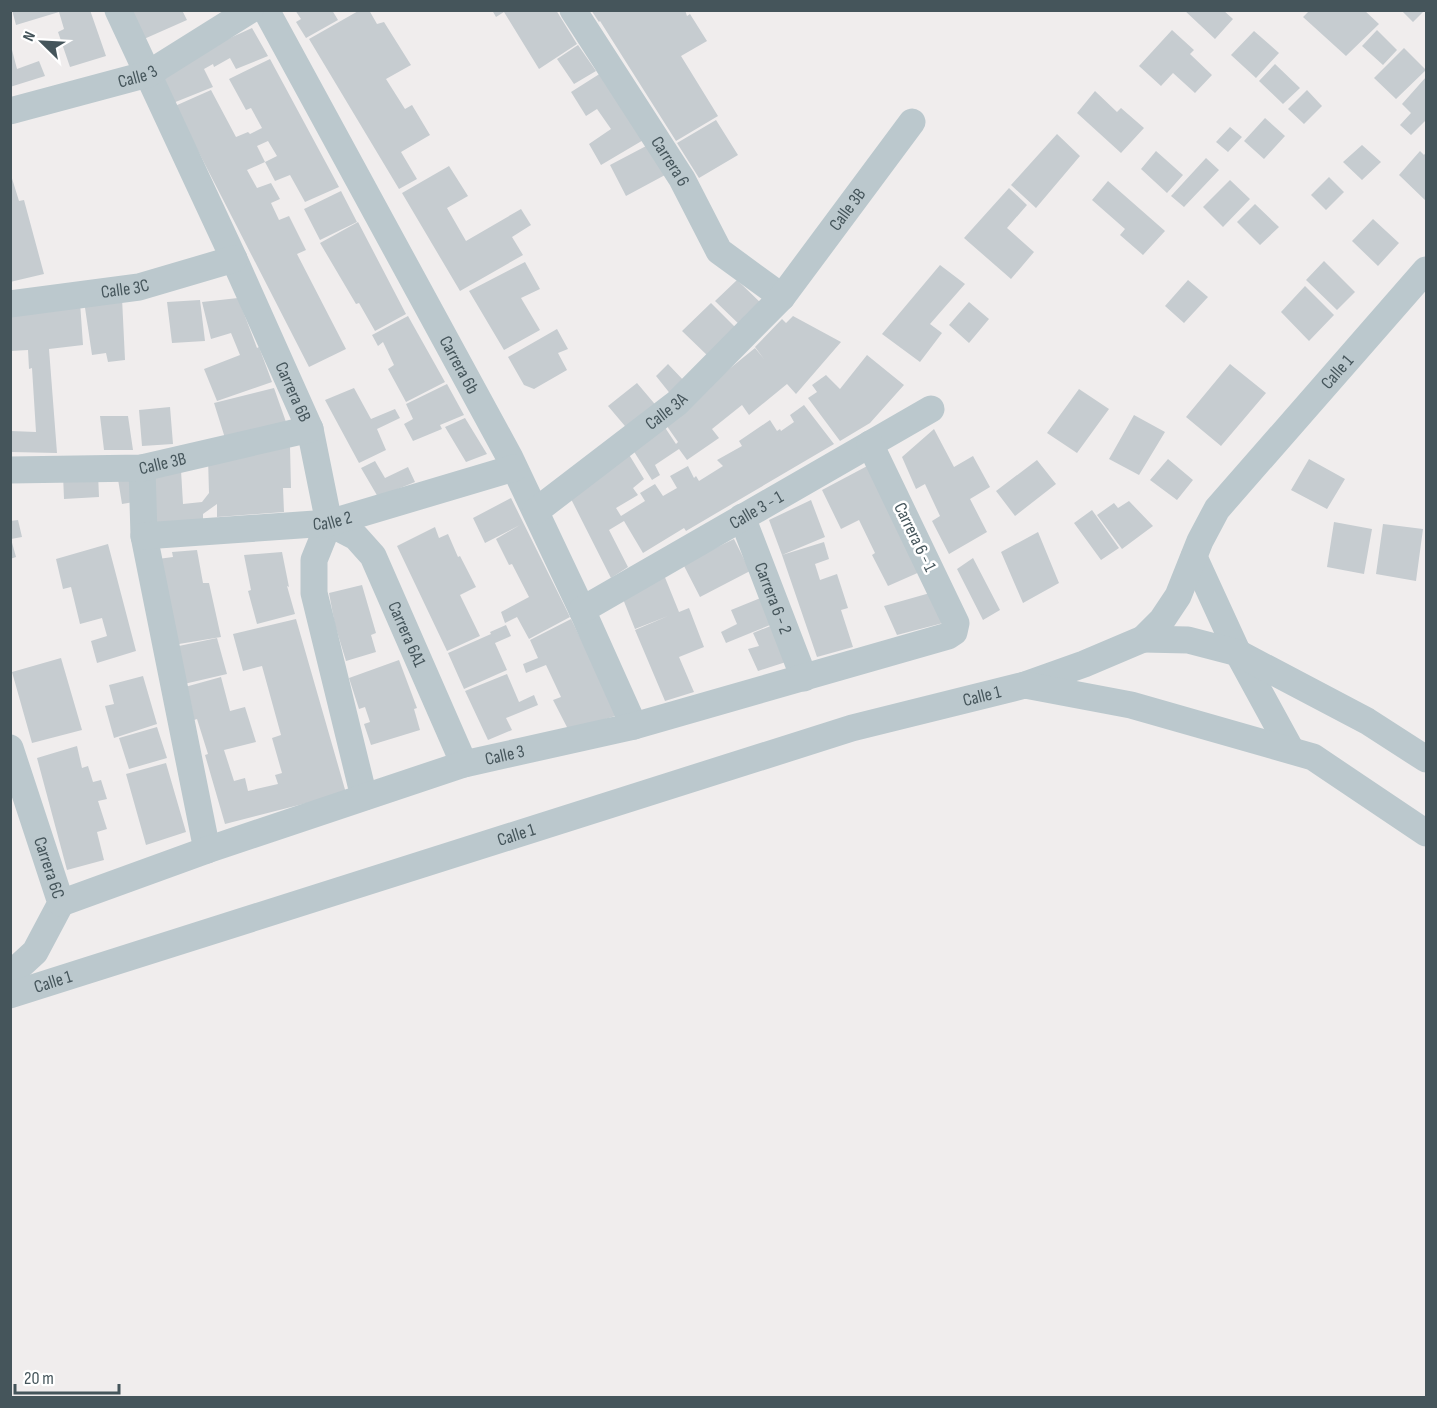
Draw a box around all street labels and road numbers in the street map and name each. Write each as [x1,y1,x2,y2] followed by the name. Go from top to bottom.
[116,60,161,92] street label: Calle 3
[647,132,694,190] street label: Carrera 6
[824,184,870,235] street label: Calle 3B
[100,274,152,302] street label: Calle 3C
[435,332,483,397] street label: Carrera 6b
[1316,350,1358,393] street label: Calle 1
[271,358,316,425] street label: Carrera 6B
[641,388,692,434] street label: Calle 3A
[137,448,188,479] street label: Calle 3B
[726,486,787,533] street label: Calle 3 - 1
[889,499,941,575] street label: Carrera 6 - 1
[312,506,354,535] street label: Calle 2
[750,559,797,637] street label: Carrera 6 - 2
[384,598,431,671] street label: Carrera 6A1
[961,681,1004,711] street label: Calle 1
[483,740,526,769] street label: Calle 3
[495,818,538,850] street label: Calle 1
[29,834,69,901] street label: Carrera 6C
[31,965,75,997] street label: Calle 1

